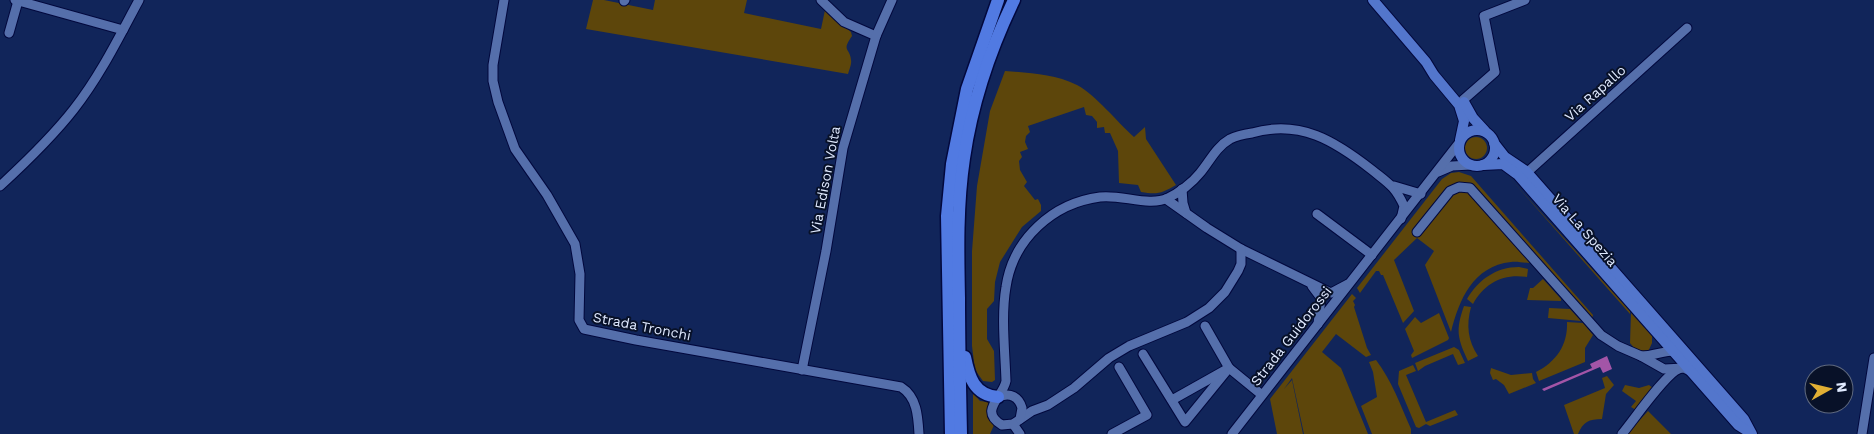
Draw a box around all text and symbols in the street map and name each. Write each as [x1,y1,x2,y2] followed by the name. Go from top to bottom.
[1561,62,1629,124] street label: Via Rapallo
[807,125,843,235] street label: Via Edison Volta
[1549,190,1621,270] street label: Via La Spezia
[1247,283,1335,389] street label: Strada Guidorossi
[592,309,692,343] street label: Strada Tronchi
[1804,364,1854,414] north arrow
[1833,381,1851,393] text: N

